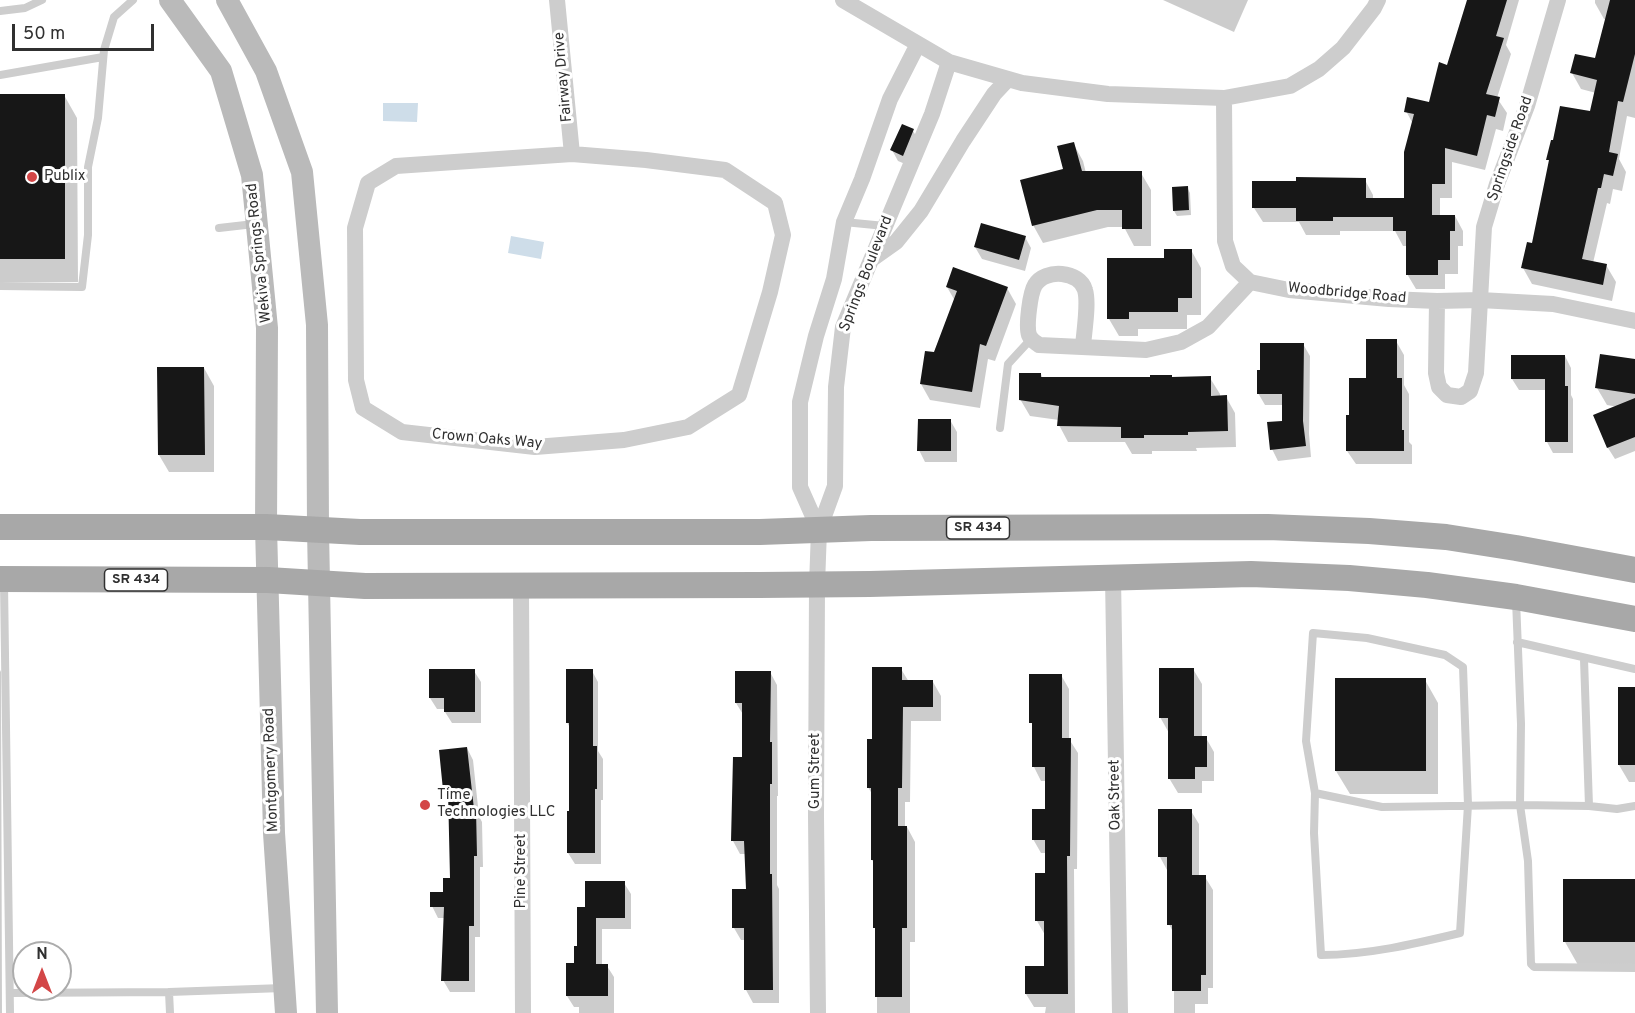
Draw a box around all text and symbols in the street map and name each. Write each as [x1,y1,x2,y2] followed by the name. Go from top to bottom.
[15,12,158,50] scale bar
[23,23,65,46] text: 50 m
[551,31,577,123] street label: Fairway Drive
[1485,94,1537,204] street label: Springside Road
[44,168,86,186] place label: Publix
[25,170,39,184] marker: Publix
[244,182,276,324] street label: Wekiva Springs Road
[837,214,897,334] street label: Springs Boulevard
[1287,280,1407,308] street label: Woodbridge Road
[431,426,543,454] street label: Crown Oaks Way
[946,517,1010,539] road number: SR 434
[104,569,168,591] road number: SR 434
[261,708,283,832] street label: Montgomery Road
[807,733,825,809] street label: Gum Street
[1106,759,1126,831] street label: Oak Street
[437,787,555,822] place label: Time Technologies LLC
[418,798,432,812] marker: Time Technologies LLC
[513,834,531,908] street label: Pine Street
[12,941,72,1001] north arrow
[36,945,48,965] text: N

